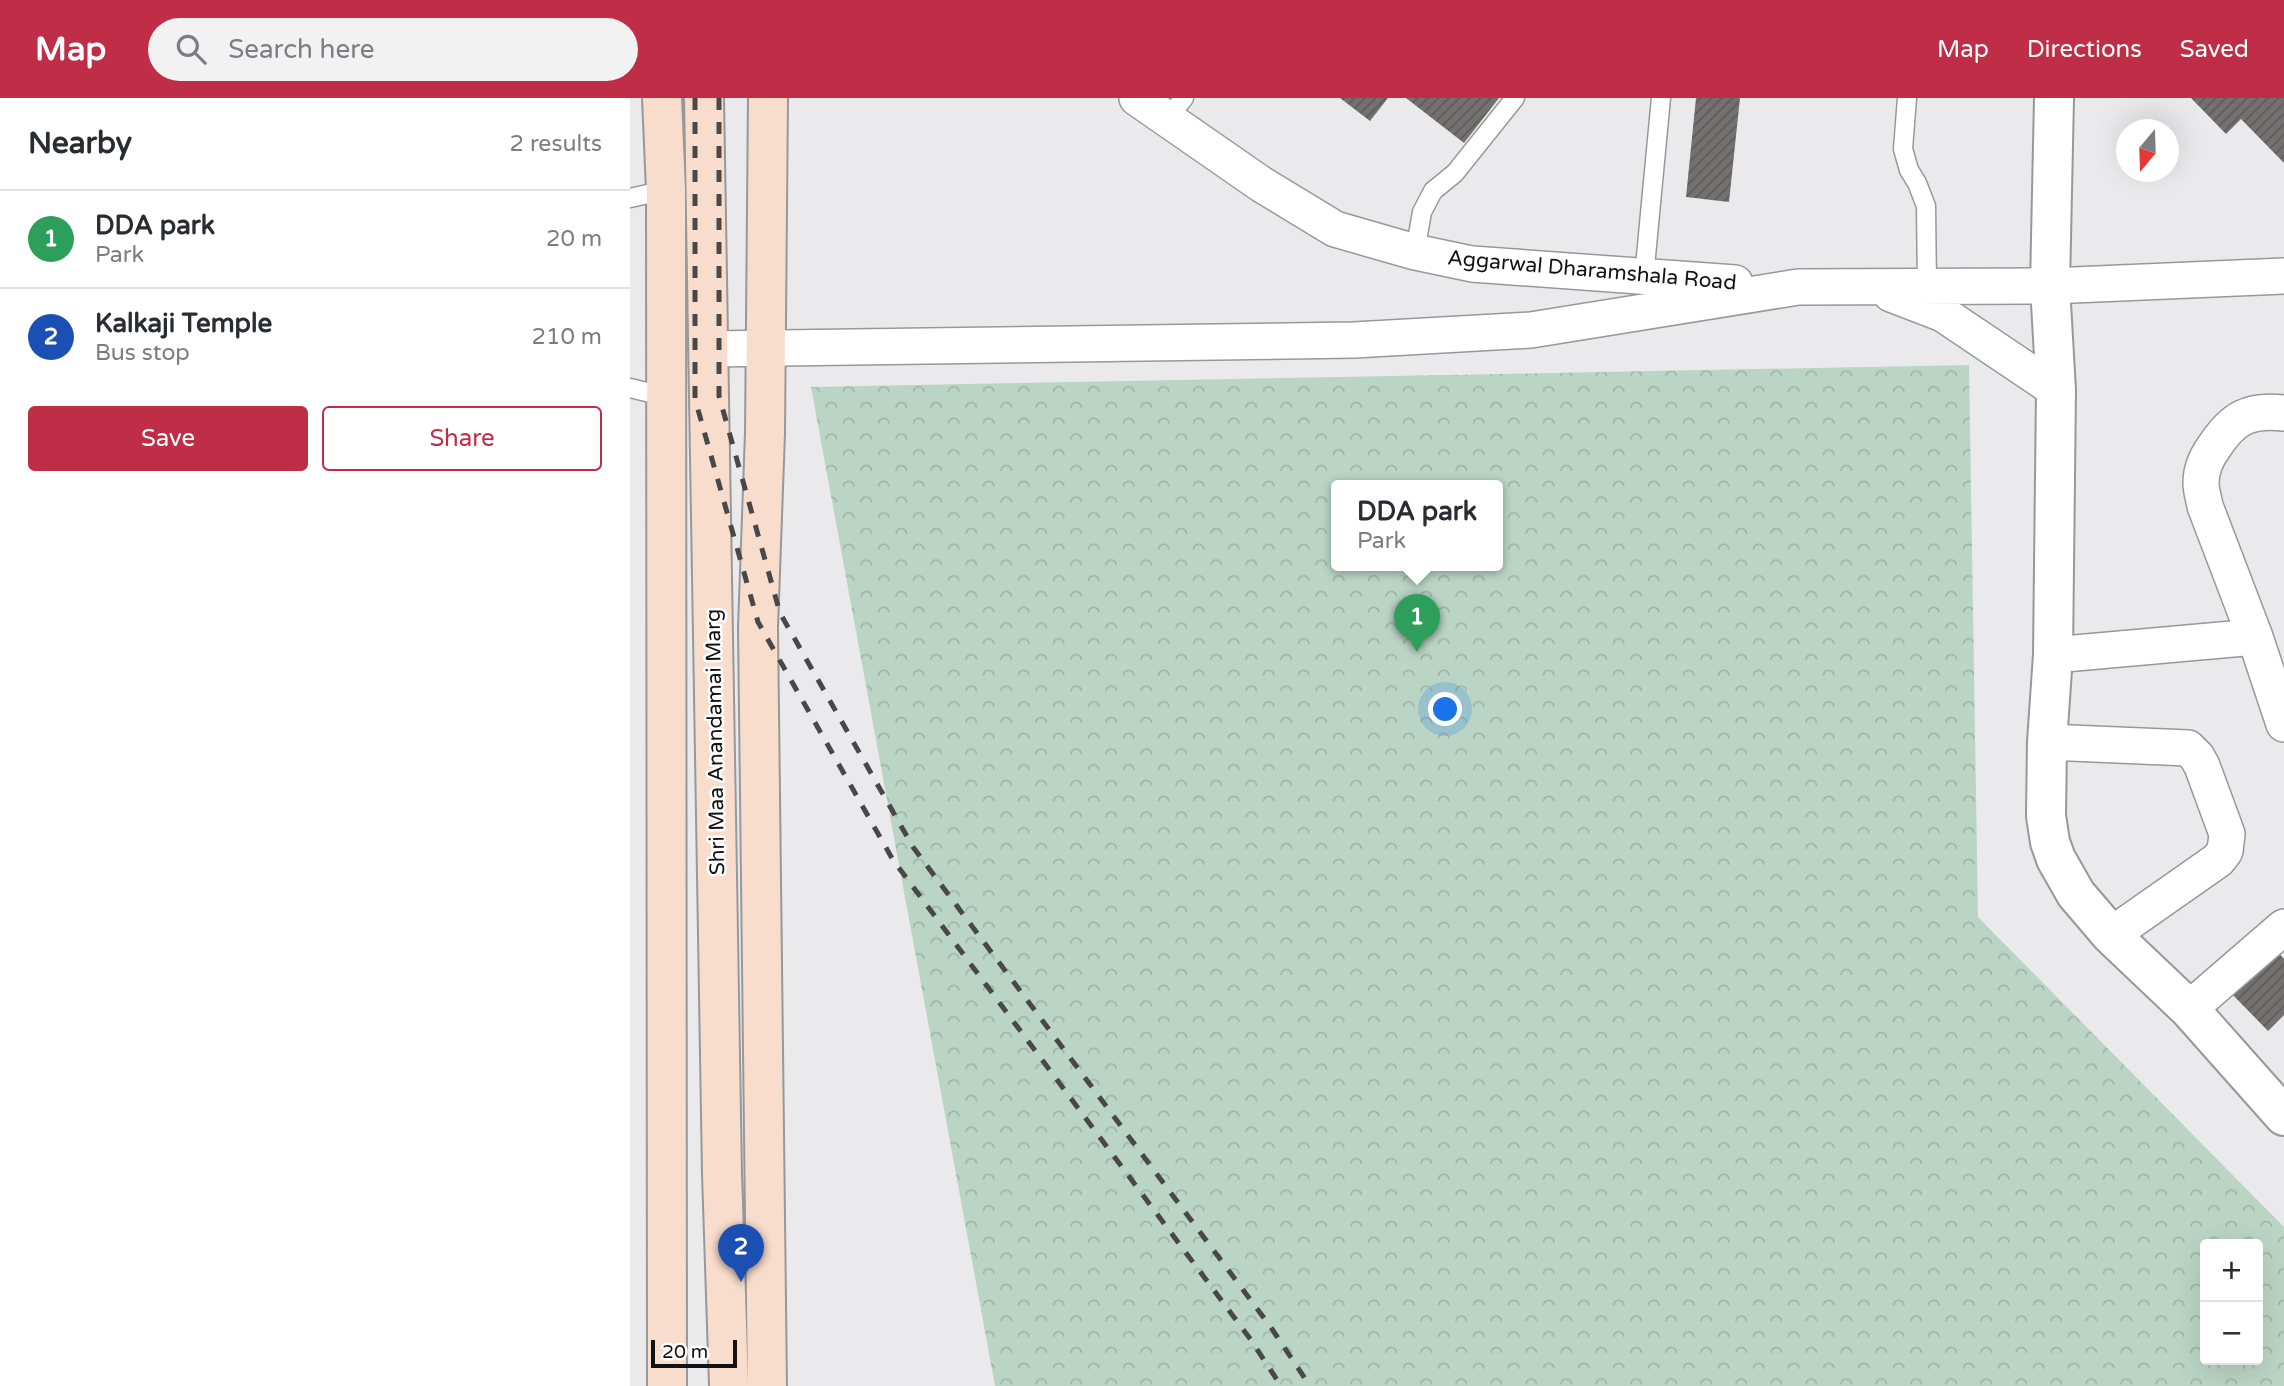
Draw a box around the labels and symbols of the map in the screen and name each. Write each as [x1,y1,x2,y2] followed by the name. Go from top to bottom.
[2116,119,2179,182] north arrow
[1446,245,1737,296] street label: Aggarwal Dharamshala Road
[1394,594,1440,652] pin: 1
[701,609,730,875] street label: Shri Maa Anandamai Marg
[1428,692,1462,726] your location
[718,1224,764,1282] pin: 2
[651,1337,737,1369] scale bar

